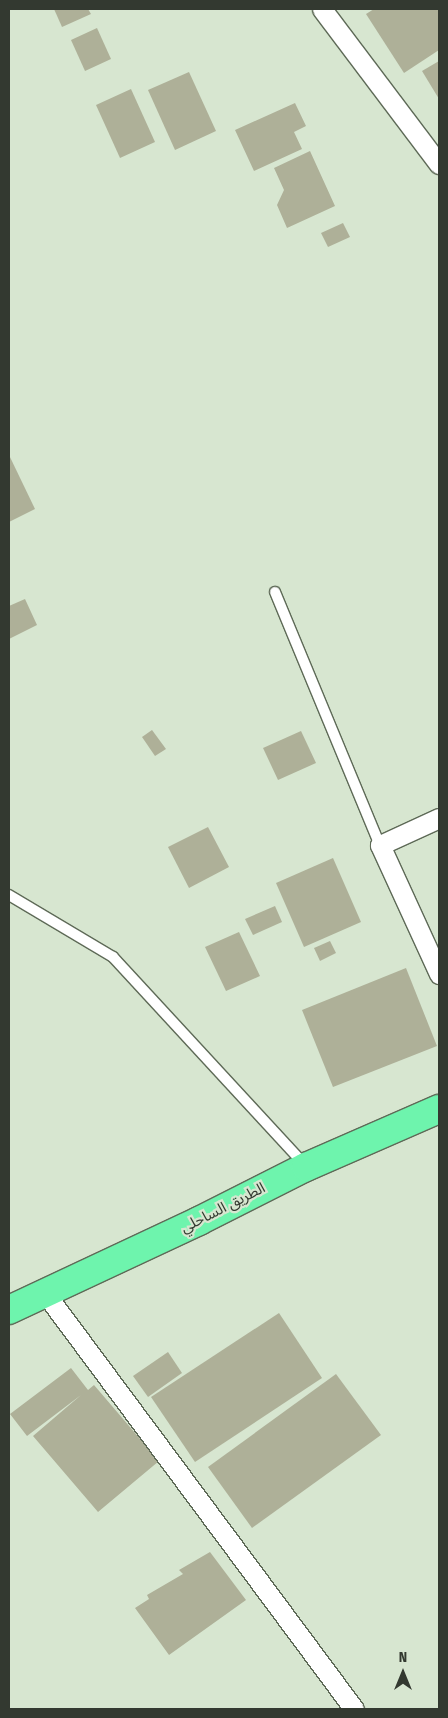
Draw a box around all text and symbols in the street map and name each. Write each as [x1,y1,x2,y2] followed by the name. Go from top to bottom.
[178,1179,268,1237] street label: الطريق الساحلي
[378,1648,428,1698] north arrow
[399,1649,407,1666] text: N

